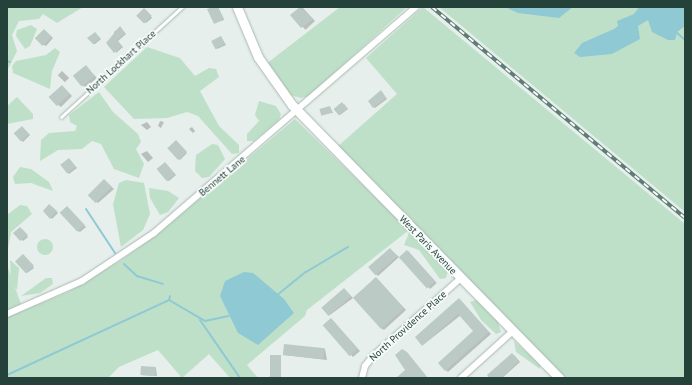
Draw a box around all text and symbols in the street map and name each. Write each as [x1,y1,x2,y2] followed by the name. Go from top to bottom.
[84,28,158,96] street label: North Lockhart Place
[196,153,248,199] street label: Bennett Lane
[397,213,459,277] street label: West Paris Avenue
[367,288,449,364] street label: North Providence Place

